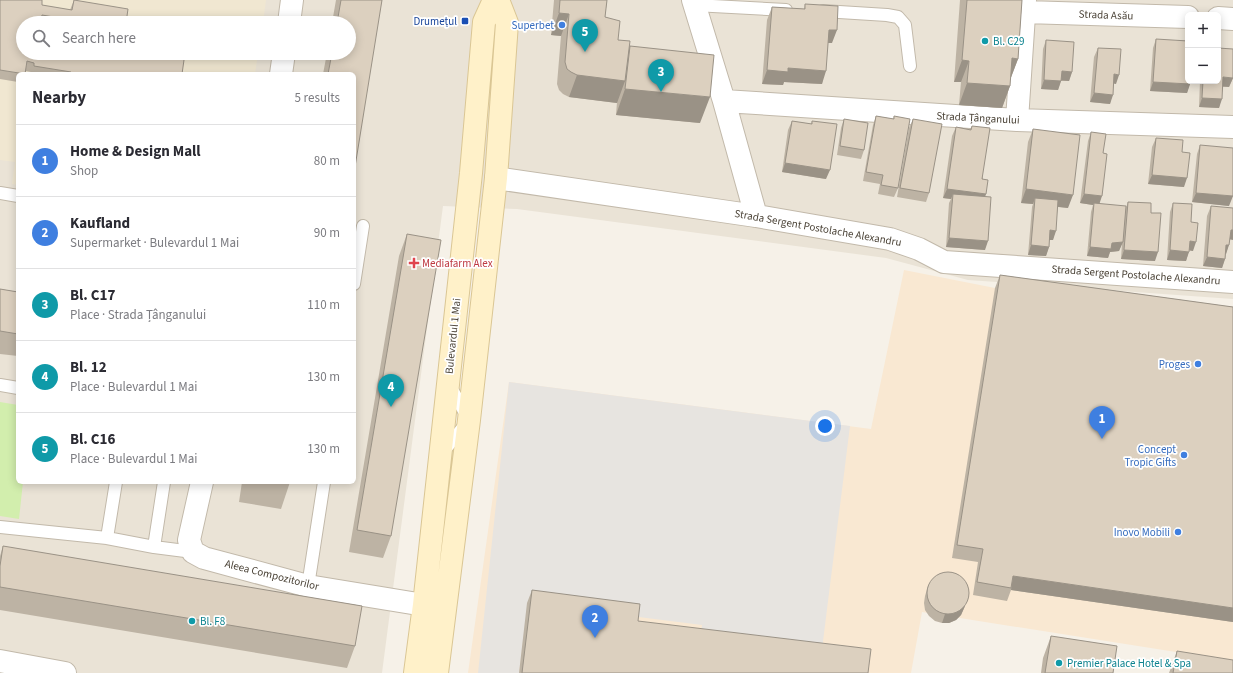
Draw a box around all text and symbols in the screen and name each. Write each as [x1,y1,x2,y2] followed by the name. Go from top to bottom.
[1078,7,1134,23] street label: Strada Asău
[1185,12,1221,84] map controls
[1185,12,1221,48] button: +
[413,14,457,29] place label: Drumețul
[16,16,356,60] search box
[460,16,470,26] marker: Drumețul
[512,18,554,33] place label: Superbet
[572,19,598,52] pin: 5
[557,20,567,30] marker: Superbet
[30,27,52,49] icon: search
[62,28,136,49] text: Search here
[993,34,1024,49] place label: Bl. C29
[980,36,990,46] marker: Bl. C29
[1185,48,1221,84] button: −
[648,59,674,92] pin: 3
[32,86,86,110] text: Nearby
[295,89,340,107] text: 5 results
[936,108,1020,128] street label: Strada Țânganului
[70,141,201,162] text: Home & Design Mall
[42,152,48,170] text: 1
[314,152,340,170] text: 80 m
[70,162,98,180] text: Shop
[733,206,903,250] street label: Strada Sergent Postolache Alexandru
[70,213,130,234] text: Kaufland
[42,224,48,242] text: 2
[314,224,340,242] text: 90 m
[70,234,239,252] text: Supermarket · Bulevardul 1 Mai
[422,256,493,271] place label: Mediafarm Alex
[409,258,419,268] marker: Mediafarm Alex
[1051,262,1221,288] street label: Strada Sergent Postolache Alexandru
[70,285,115,306] text: Bl. C17
[42,296,48,314] text: 3
[307,296,340,314] text: 110 m
[442,297,464,375] street label: Bulevardul 1 Mai
[70,306,206,324] text: Place · Strada Țânganului
[70,357,107,378] text: Bl. 12
[1159,357,1190,372] place label: Proges
[1193,359,1203,369] marker: Proges
[42,368,48,386] text: 4
[307,368,340,386] text: 130 m
[378,374,404,407] pin: 4
[70,378,198,396] text: Place · Bulevardul 1 Mai
[1089,406,1115,439] pin: 1
[815,416,835,436] your location
[70,429,115,450] text: Bl. C16
[42,440,48,458] text: 5
[307,440,340,458] text: 130 m
[1124,442,1176,470] place label: Concept Tropic Gifts
[70,450,198,468] text: Place · Bulevardul 1 Mai
[1179,450,1189,460] marker: Concept Tropic Gifts
[1114,525,1170,540] place label: Inovo Mobili
[1173,527,1183,537] marker: Inovo Mobili
[223,556,321,594] street label: Aleea Compozitorilor
[582,605,608,638] pin: 2
[200,614,226,629] place label: Bl. F8
[187,616,197,626] marker: Bl. F8
[1067,656,1191,671] place label: Premier Palace Hotel & Spa
[1054,658,1064,668] marker: Premier Palace Hotel & Spa

